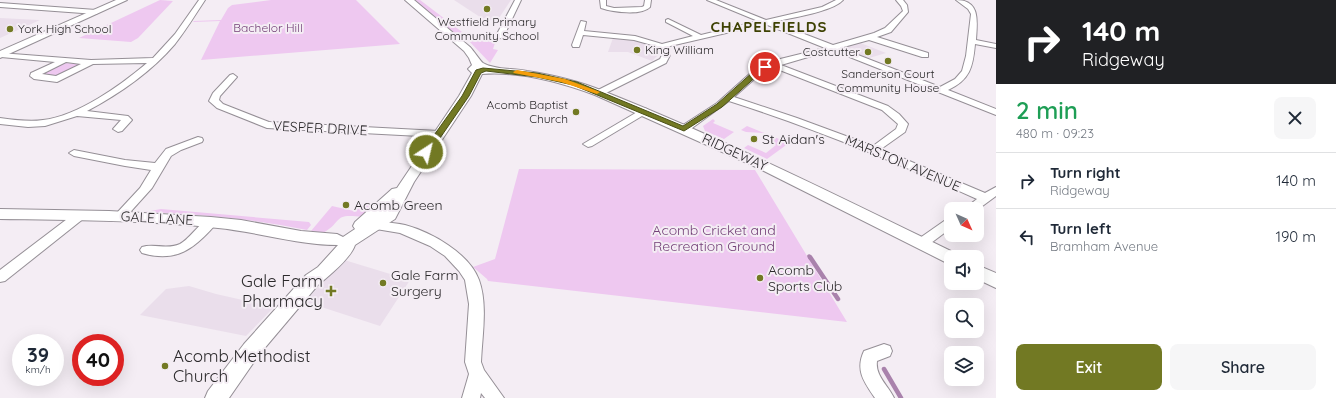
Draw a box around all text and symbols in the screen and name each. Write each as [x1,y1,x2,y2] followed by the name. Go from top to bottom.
[482,4,492,14] marker: Westfield Primary Community School
[1082,13,1160,48] text: 140 m
[435,14,539,43] place label: Westfield Primary Community School
[1016,16,1068,68] icon: right
[710,17,828,36] district label: CHAPELFIELDS
[233,20,303,35] park label: Bachelor Hill
[18,21,112,36] place label: York High School
[5,24,15,34] marker: York High School
[645,42,714,57] place label: King William
[803,44,860,59] place label: Costcutter
[632,45,642,55] marker: King William
[863,47,873,57] marker: Costcutter
[1082,48,1165,71] text: Ridgeway
[748,50,782,84] pin
[754,56,776,78] icon: arrive
[883,56,893,66] marker: Sanderson Court Community House
[837,66,940,95] place label: Sanderson Court Community House
[1016,95,1078,125] text: 2 min
[487,97,568,126] place label: Acomb Baptist Church
[1274,97,1316,139] button: close
[571,107,581,117] marker: Acomb Baptist Church
[272,117,368,139] street label: VESPER DRIVE
[1016,125,1094,141] text: 480 m · 09:23
[699,129,771,175] street label: RIDGEWAY
[762,130,825,148] place label: St Aidan's
[842,130,964,196] street label: MARSTON AVENUE
[405,131,447,173] position arrow
[749,134,759,144] marker: St Aidan's
[1050,163,1121,182] text: Turn right
[1016,170,1038,192] icon: right
[1276,171,1316,190] text: 140 m
[1050,182,1110,198] text: Ridgeway
[354,196,443,214] place label: Acomb Green
[341,200,351,210] marker: Acomb Green
[944,202,984,242] north arrow
[944,202,984,386] map controls
[120,207,194,229] street label: GALE LANE
[1050,219,1112,238] text: Turn left
[652,221,776,255] park label: Acomb Cricket and Recreation Ground
[1016,226,1038,248] icon: left
[1275,227,1316,246] text: 190 m
[1050,238,1158,254] text: Bramham Avenue
[944,250,984,290] button: sound
[768,261,842,295] place label: Acomb Sports Club
[391,266,459,300] place label: Gale Farm Surgery
[241,270,323,311] place label: Gale Farm Pharmacy
[755,273,765,283] marker: Acomb Sports Club
[378,278,388,288] marker: Gale Farm Surgery
[326,286,336,296] marker: Gale Farm Pharmacy
[944,298,984,338] button: search
[72,334,124,386] speed limit sign: 40
[27,342,49,367] text: 39
[1016,344,1162,390] button: Exit
[1170,344,1316,390] button: Share
[173,345,311,386] place label: Acomb Methodist Church
[944,346,984,386] button: layers
[160,361,170,371] marker: Acomb Methodist Church
[25,363,51,376] text: km/h

